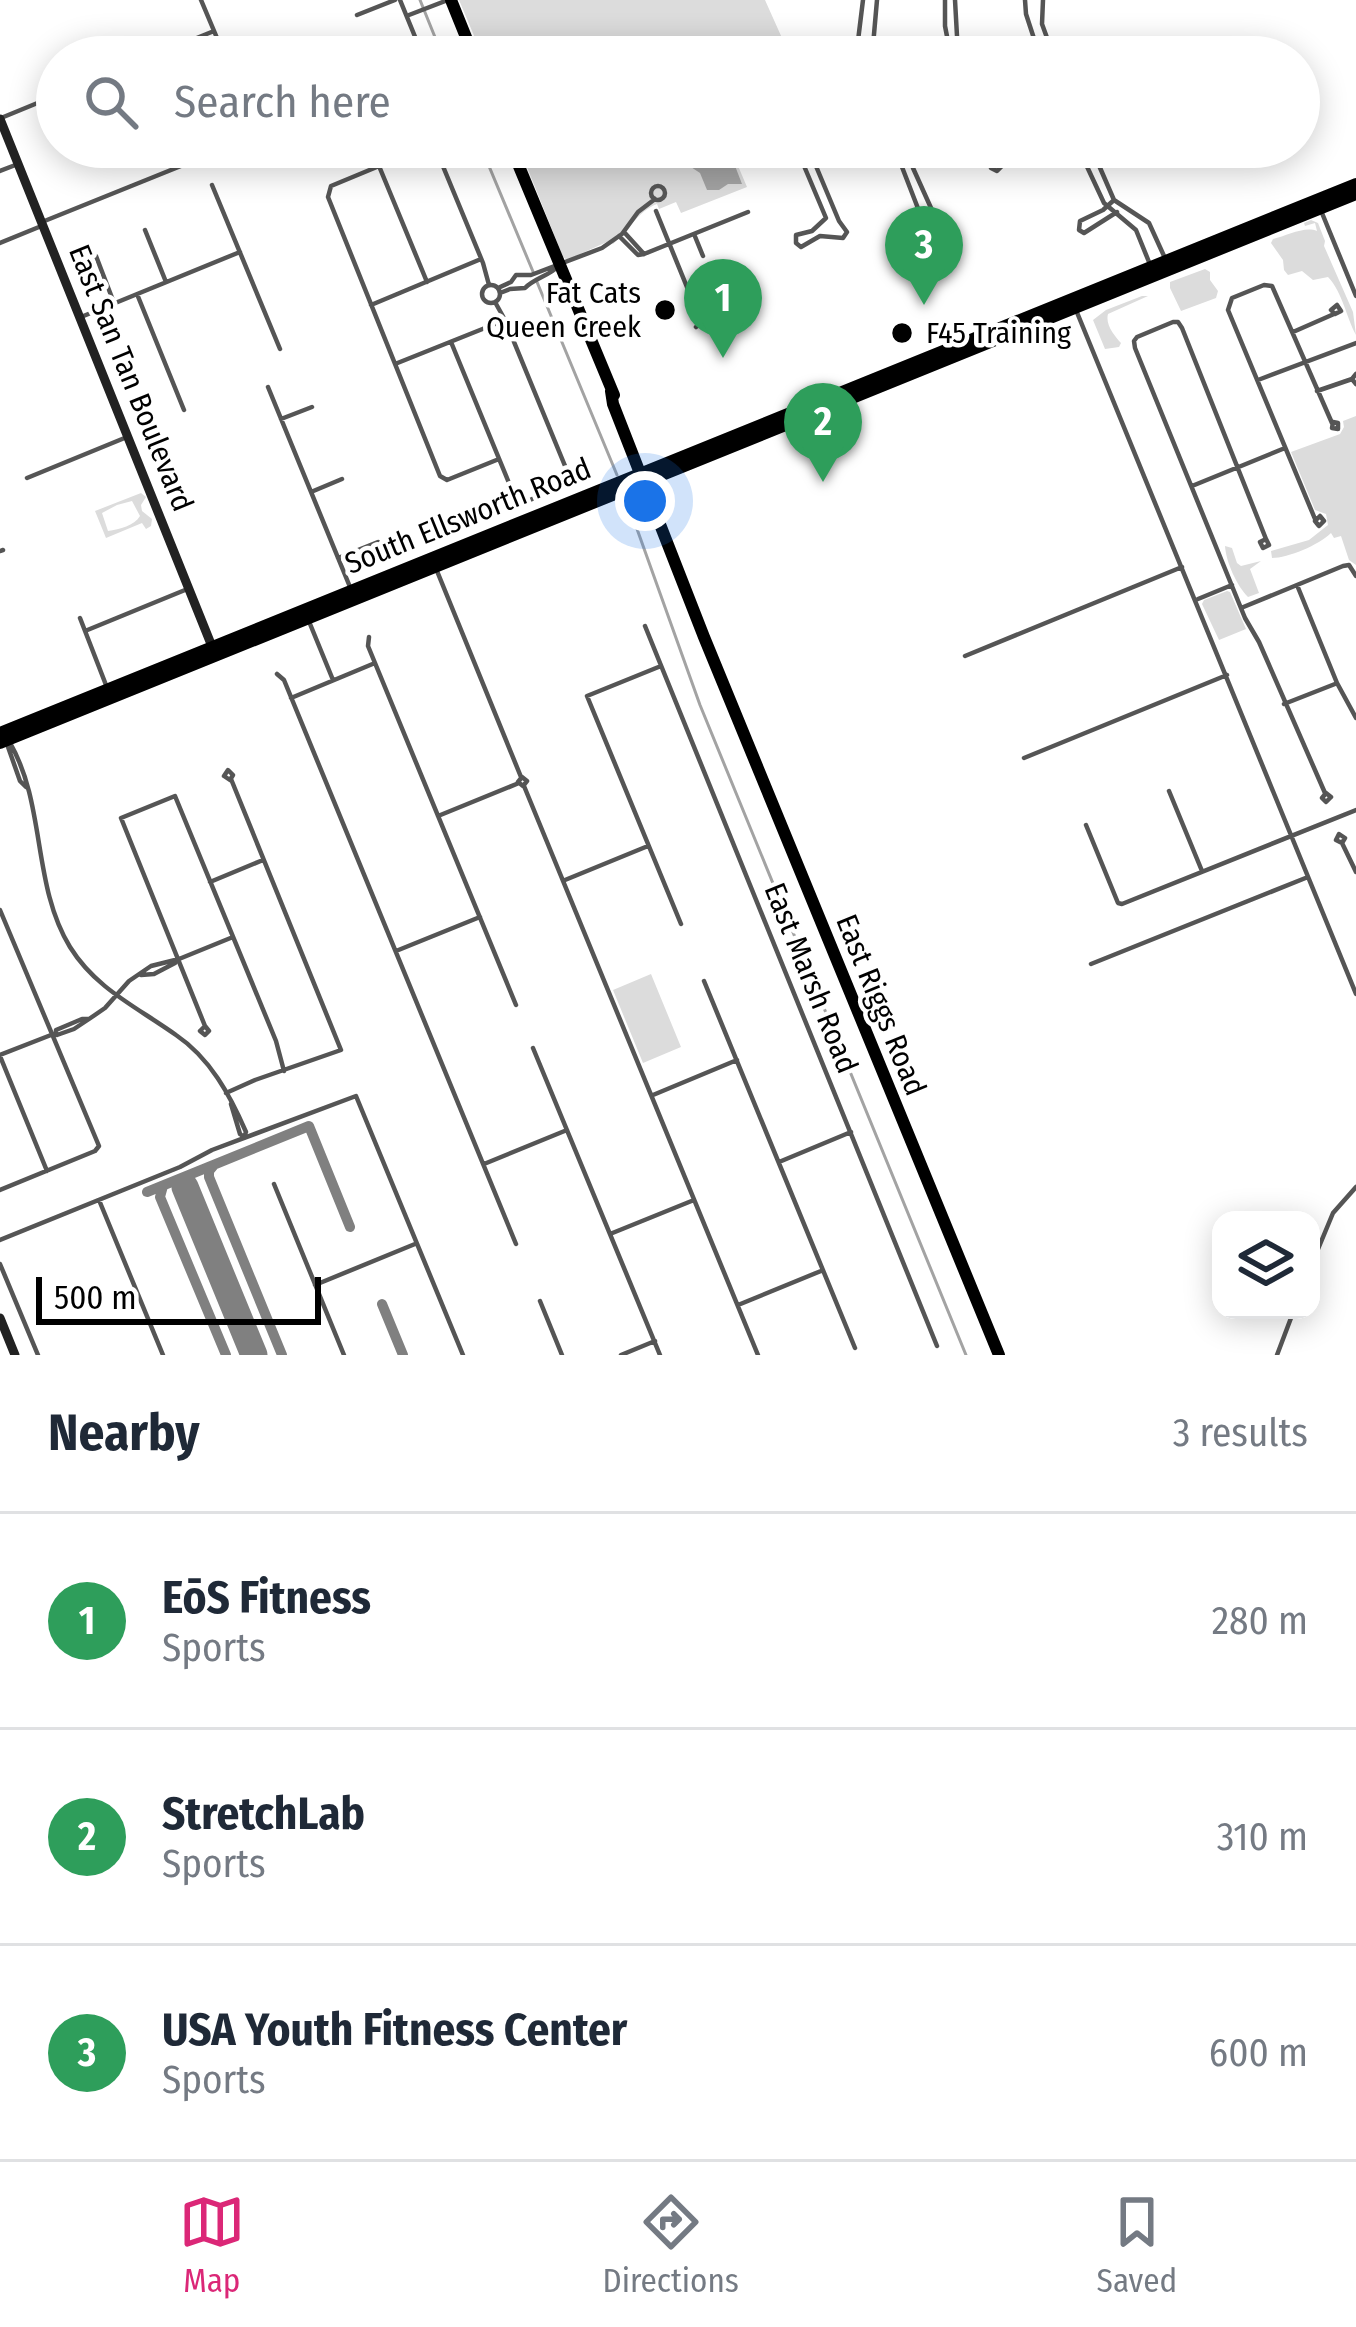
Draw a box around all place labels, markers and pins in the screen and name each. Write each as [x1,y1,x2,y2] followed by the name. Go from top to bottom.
[885,206,963,305] pin: 3
[684,259,762,358] pin: 1
[486,275,641,345] place label: Fat Cats Queen Creek
[652,297,678,323] marker: Fat Cats Queen Creek
[926,315,1072,351] place label: F45 Training
[889,320,915,346] marker: F45 Training
[784,383,862,482] pin: 2

